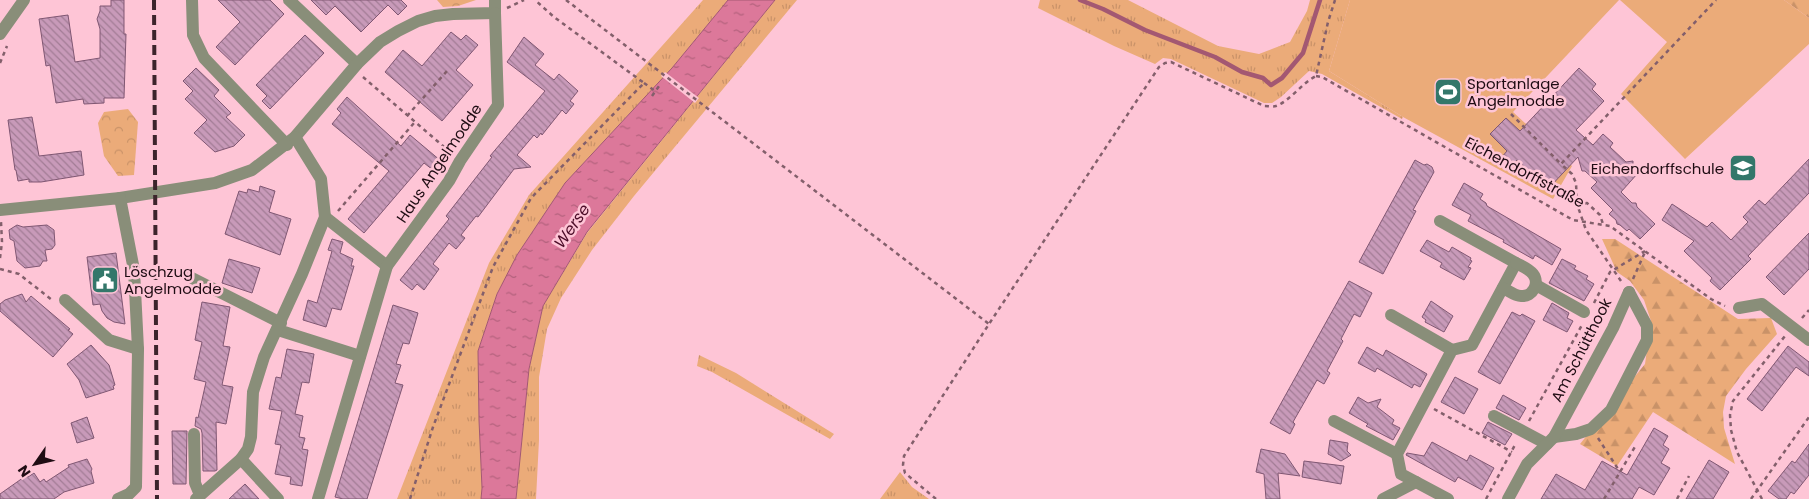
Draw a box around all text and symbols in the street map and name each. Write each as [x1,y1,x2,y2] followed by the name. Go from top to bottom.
[1467,73,1564,111] place label: Sportanlage Angelmodde
[1433,77,1463,107] sports icon: Sportanlage Angelmodde
[391,99,487,227] street label: Haus Angelmodde
[1461,132,1589,212] street label: Eichendorffstraße
[1728,153,1758,183] school or university icon: Eichendorffschule
[1591,158,1724,179] place label: Eichendorffschule
[548,199,596,253] water label: Werse
[124,261,221,299] place label: Löschzug Angelmodde
[90,265,120,295] public building icon: Löschzug Angelmodde
[1546,294,1616,406] street label: Am Schütthook
[10,439,60,489] north arrow
[13,461,35,481] text: N

